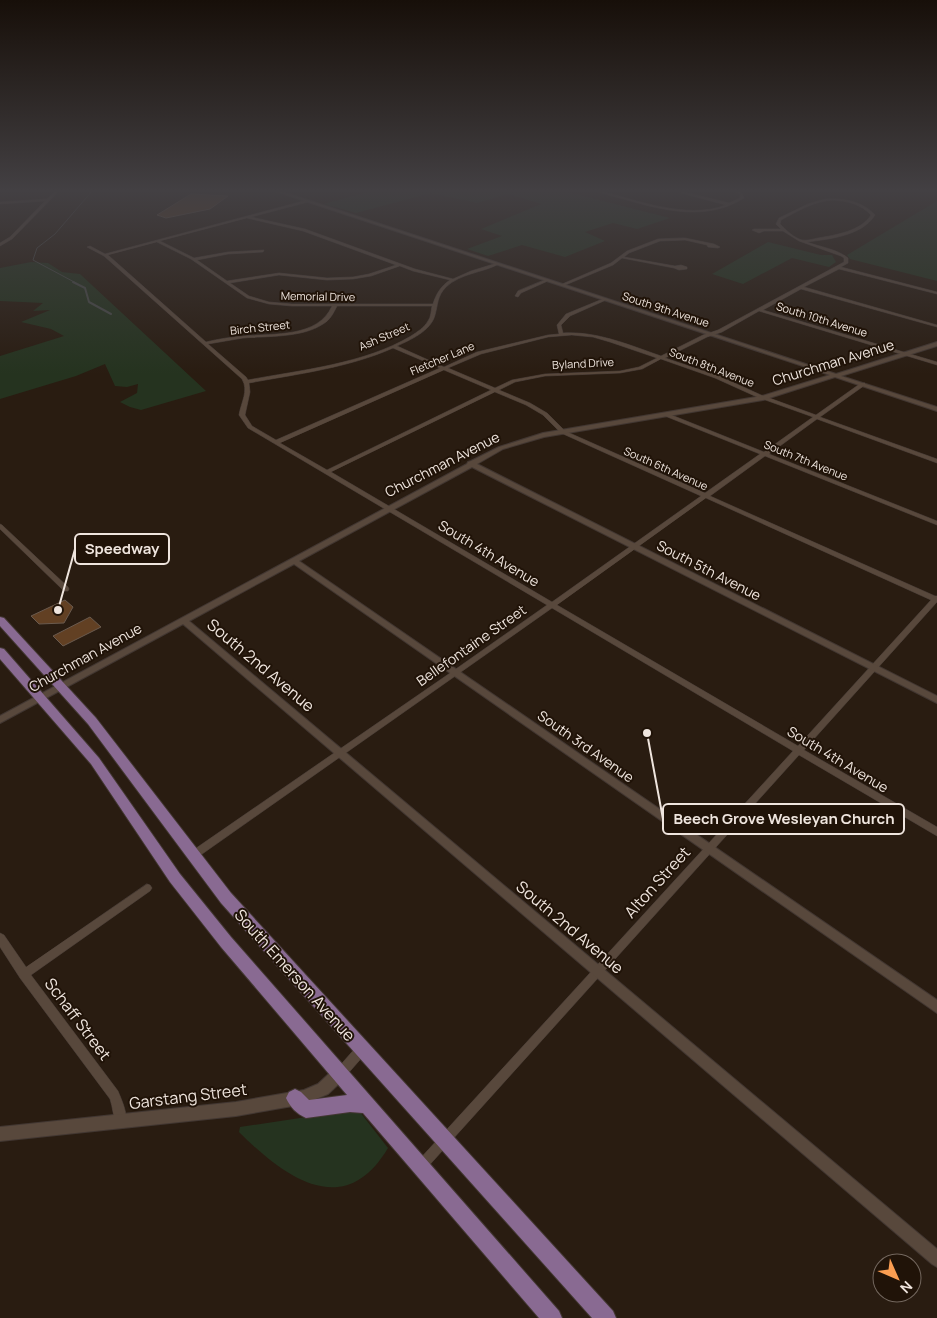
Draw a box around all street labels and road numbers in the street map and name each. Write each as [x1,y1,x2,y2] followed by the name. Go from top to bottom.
[281,288,356,304] street label: Memorial Drive
[621,288,712,330] street label: South 9th Avenue
[774,298,870,340] street label: South 10th Avenue
[229,316,291,338] street label: Birch Street
[356,319,412,353] street label: Ash Street
[770,334,896,390] street label: Churchman Avenue
[407,337,477,378] street label: Fletcher Lane
[667,344,757,390] street label: South 8th Avenue
[552,354,615,372] street label: Byland Drive
[381,427,503,501] street label: Churchman Avenue
[762,436,851,484] street label: South 7th Avenue
[622,443,711,494] street label: South 6th Avenue
[435,515,543,591] street label: South 4th Avenue
[654,536,764,604] street label: South 5th Avenue
[412,600,530,690] street label: Bellefontaine Street
[203,614,319,716] street label: South 2nd Avenue
[25,618,145,696] street label: Churchman Avenue
[534,706,638,786] street label: South 3rd Avenue
[784,721,892,797] street label: South 4th Avenue
[619,842,695,922] street label: Alton Street
[512,876,628,978] street label: South 2nd Avenue
[230,904,360,1046] street label: South Emerson Avenue
[40,973,116,1065] street label: Schaff Street
[128,1078,248,1114] street label: Garstang Street

